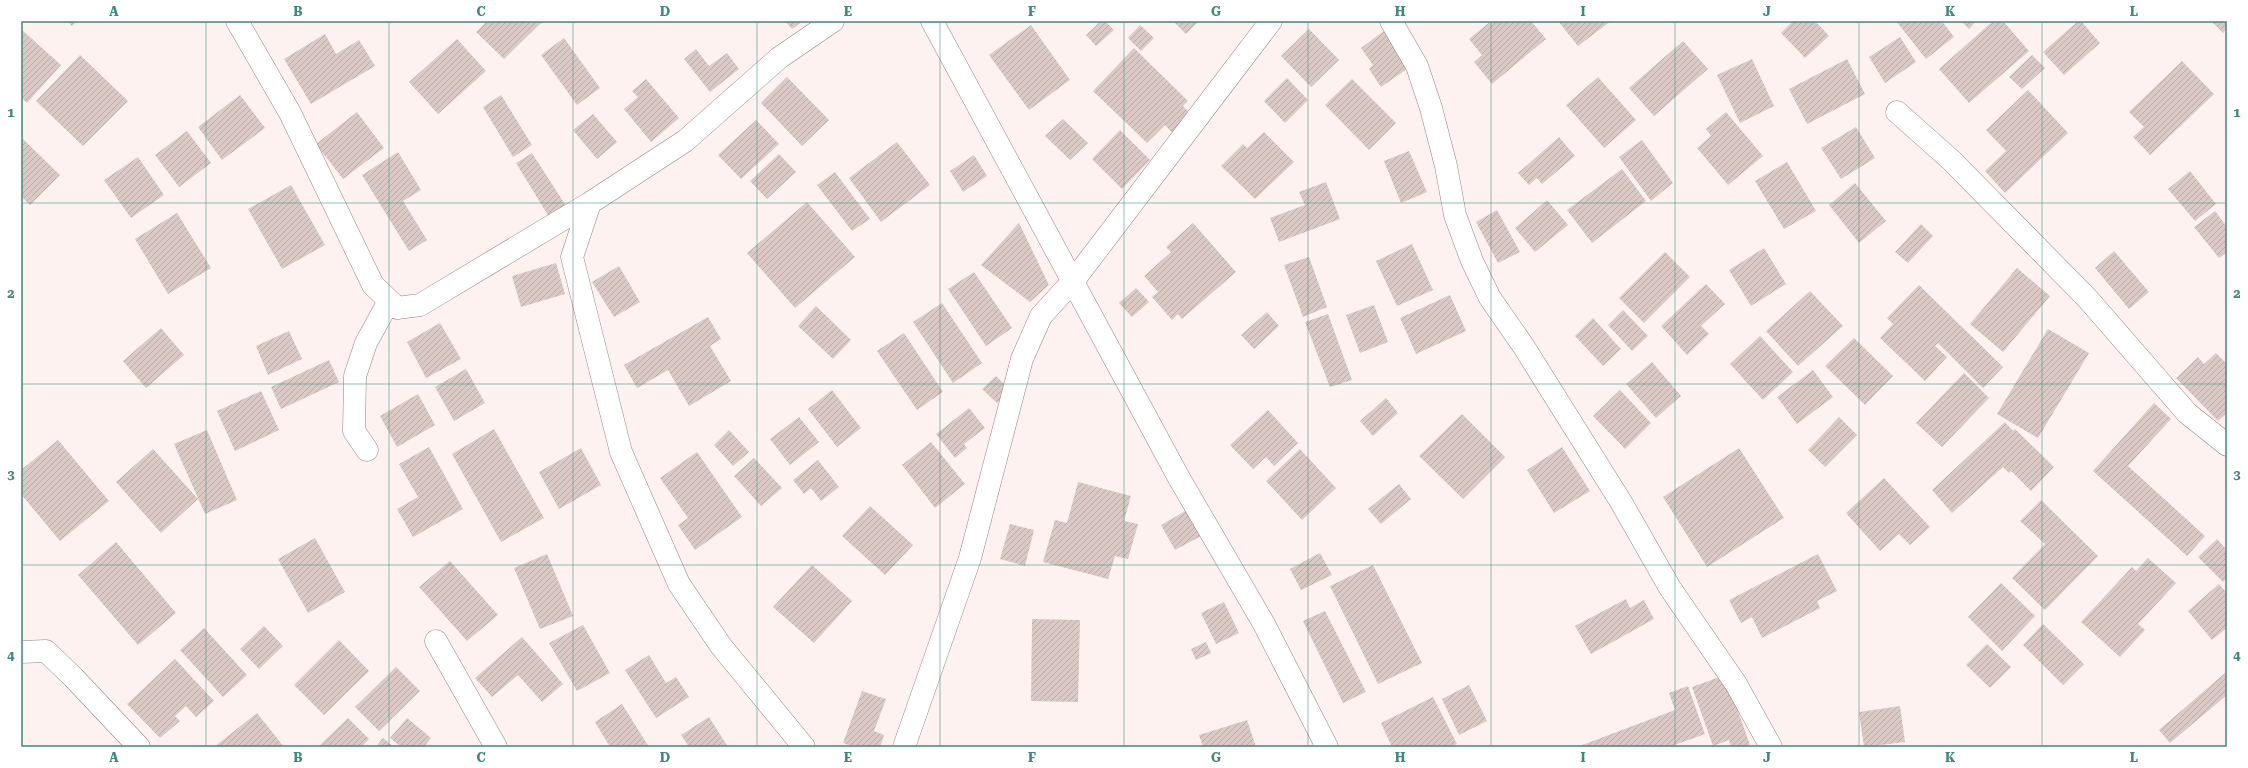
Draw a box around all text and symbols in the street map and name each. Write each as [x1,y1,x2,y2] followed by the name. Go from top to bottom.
[109,4,119,19] text: A
[293,4,303,19] text: B
[476,4,486,19] text: C
[660,4,670,19] text: D
[844,4,852,19] text: E
[1028,4,1036,19] text: F
[1211,4,1221,19] text: G
[1395,4,1406,19] text: H
[1580,4,1586,19] text: I
[1763,4,1771,19] text: J
[1945,4,1956,19] text: K
[2130,4,2138,19] text: L
[7,105,15,120] text: 1
[2233,105,2241,120] text: 1
[7,286,15,301] text: 2
[2233,286,2241,301] text: 2
[7,467,15,482] text: 3
[2233,467,2241,482] text: 3
[7,648,15,663] text: 4
[2233,648,2241,663] text: 4
[109,750,119,765] text: A
[293,750,303,765] text: B
[476,750,486,765] text: C
[660,750,670,765] text: D
[844,750,852,765] text: E
[1028,750,1036,765] text: F
[1211,750,1221,765] text: G
[1395,750,1406,765] text: H
[1580,750,1586,765] text: I
[1763,750,1771,765] text: J
[1945,750,1956,765] text: K
[2130,750,2138,765] text: L

